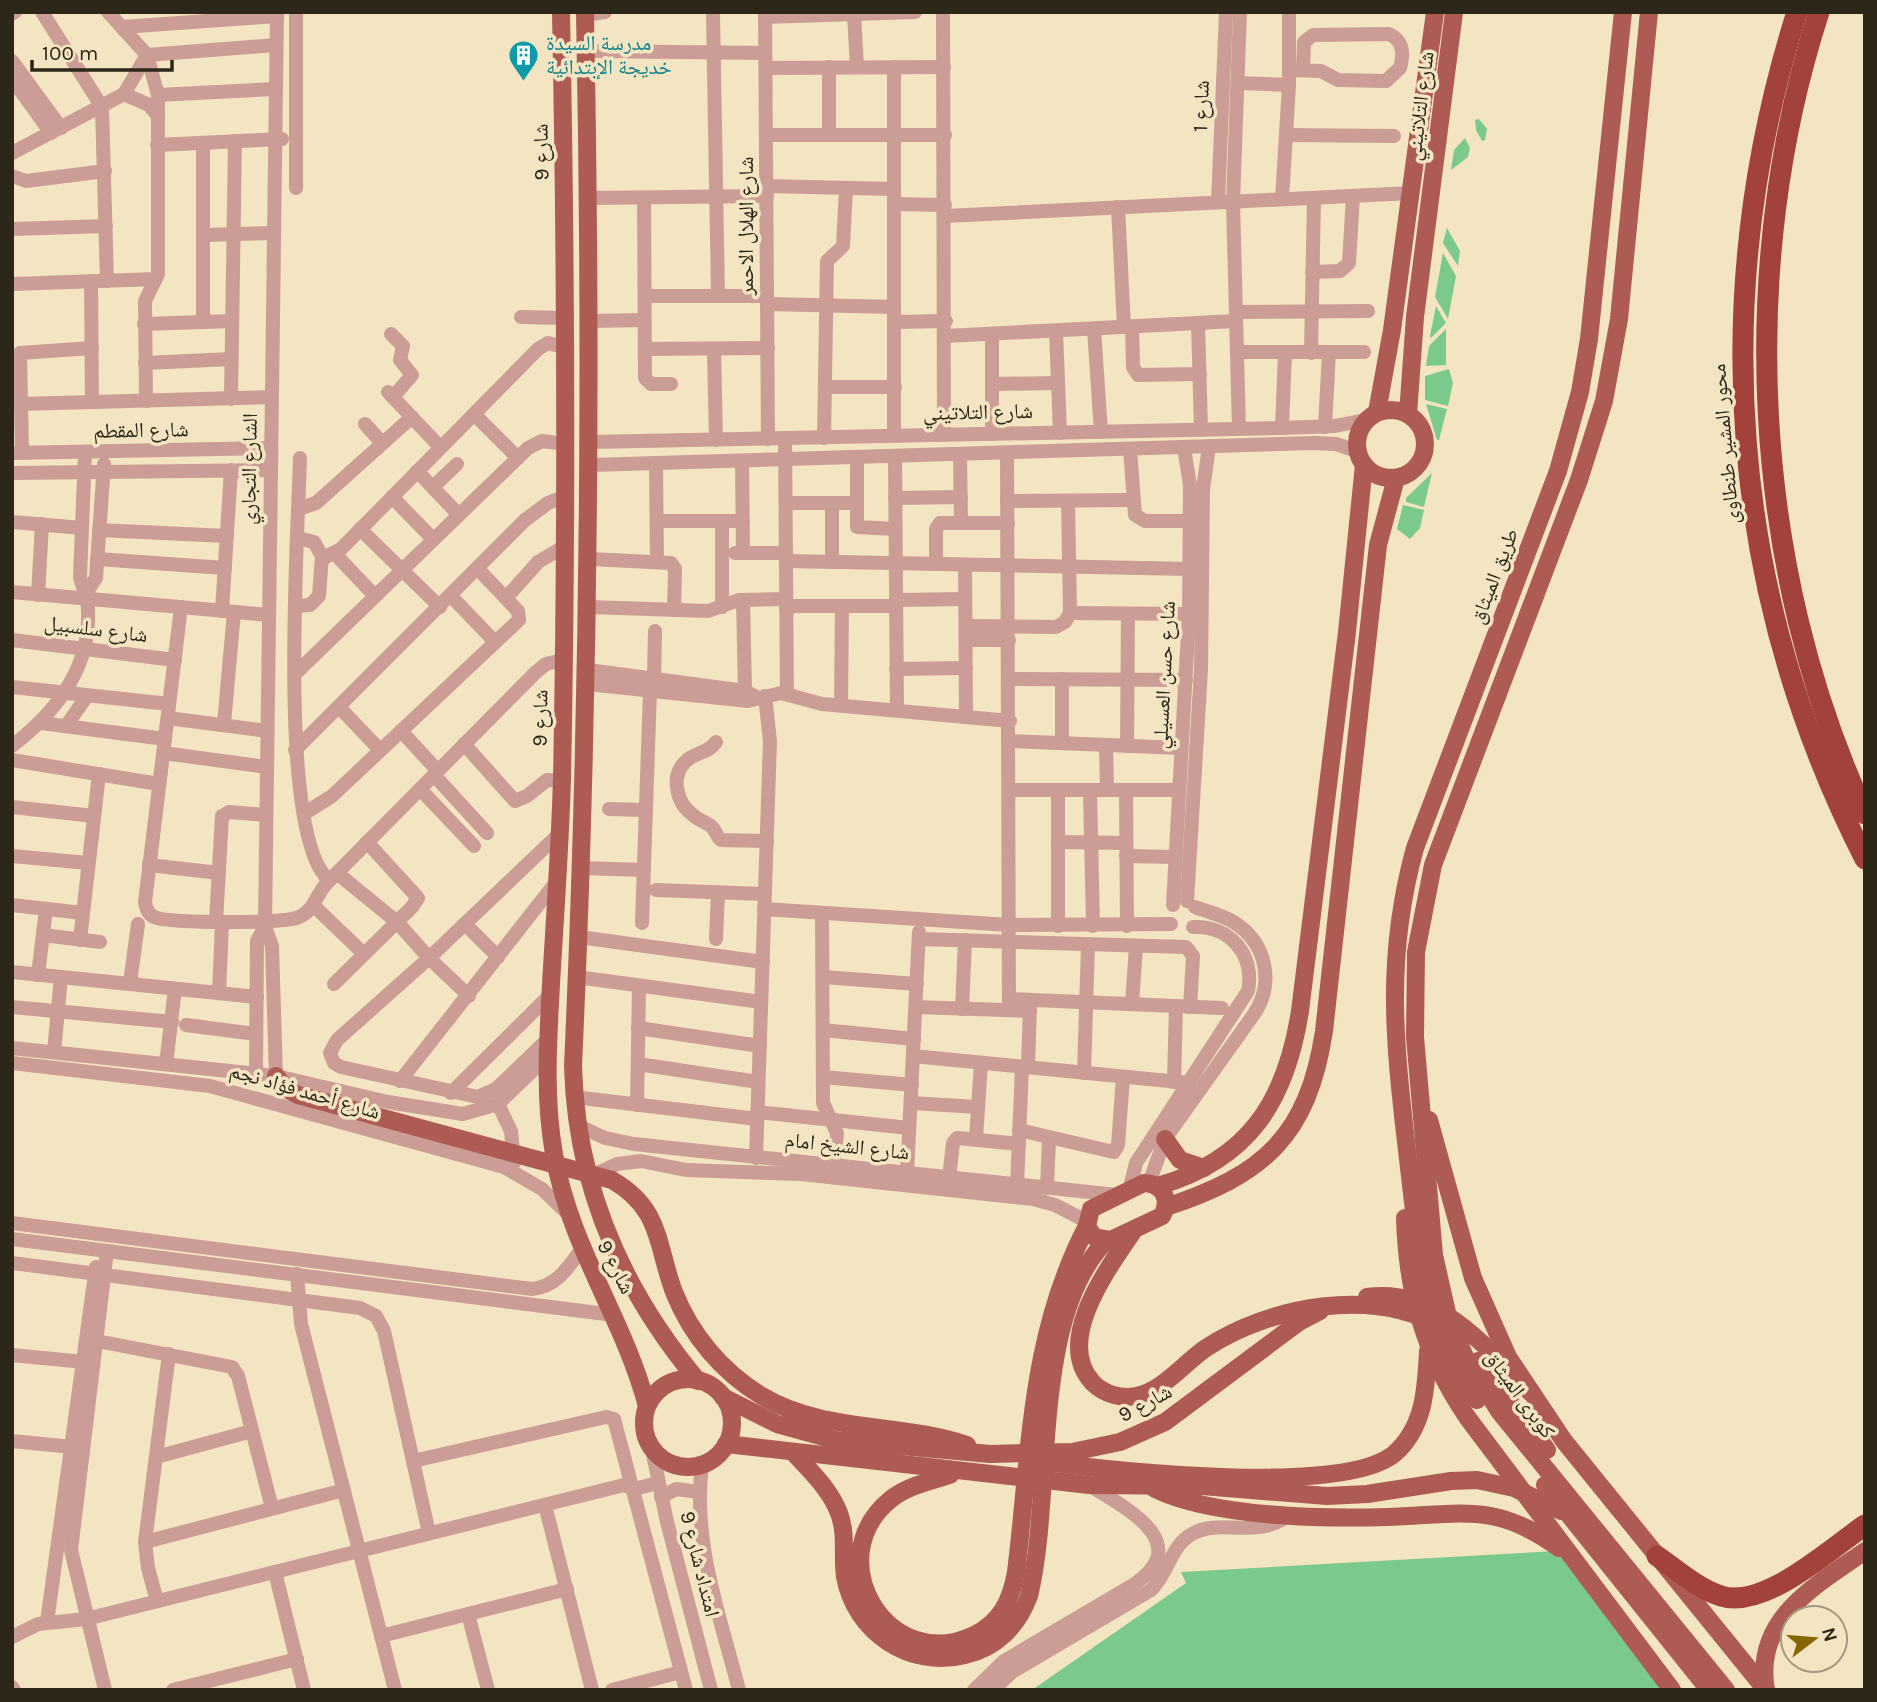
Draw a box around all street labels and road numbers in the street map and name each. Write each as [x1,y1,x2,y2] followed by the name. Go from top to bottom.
[1401,50,1443,163] street label: شارع التلاتيني
[1188,80,1215,132] street label: شارع 1
[529,123,554,181] street label: شارع 9
[734,156,759,297] street label: شارع الهلال الاحمر
[1706,363,1744,525] street label: محور المشير طنطاوى
[923,399,1033,429] street label: شارع التلاتيني
[236,413,266,525] street label: الشارع التجاري
[93,417,189,445] street label: شارع المقطم
[1465,525,1524,627] street label: طريق الميثاق
[1148,600,1184,750] street label: شارع حسن العسيلي
[43,611,149,648] street label: شارع سلسبيل
[528,689,553,747] street label: شارع 9
[227,1057,383,1126] street label: شارع أحمد فؤاد نجم
[783,1128,910,1166] street label: شارع الشيخ امام
[591,1236,640,1298] street label: شارع 9
[1479,1345,1560,1443] street label: كوبرى الميثاق
[1114,1379,1176,1428] street label: شارع 9
[674,1509,725,1619] street label: امتداد شارع 9

